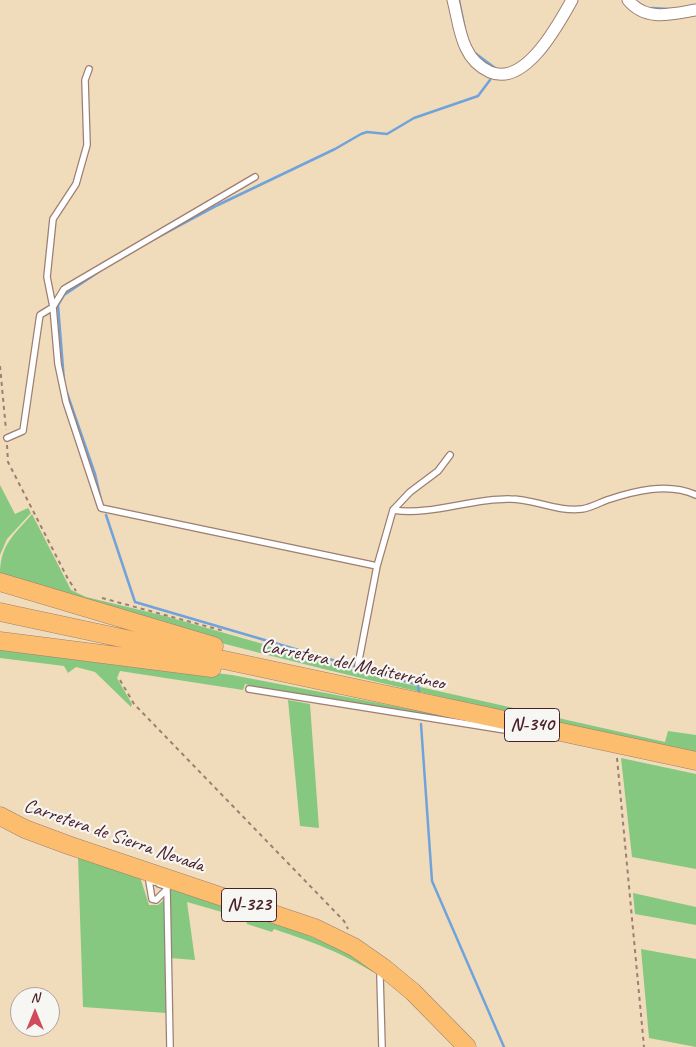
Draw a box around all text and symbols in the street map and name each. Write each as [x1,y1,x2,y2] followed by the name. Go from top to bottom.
[259,634,447,696] street label: Carretera del Mediterráneo
[504,708,560,742] road number: N-340
[21,794,207,878] street label: Carretera de Sierra Nevada
[222,888,276,922] road number: N-323
[10,987,60,1037] north arrow
[31,989,39,1006] text: N

